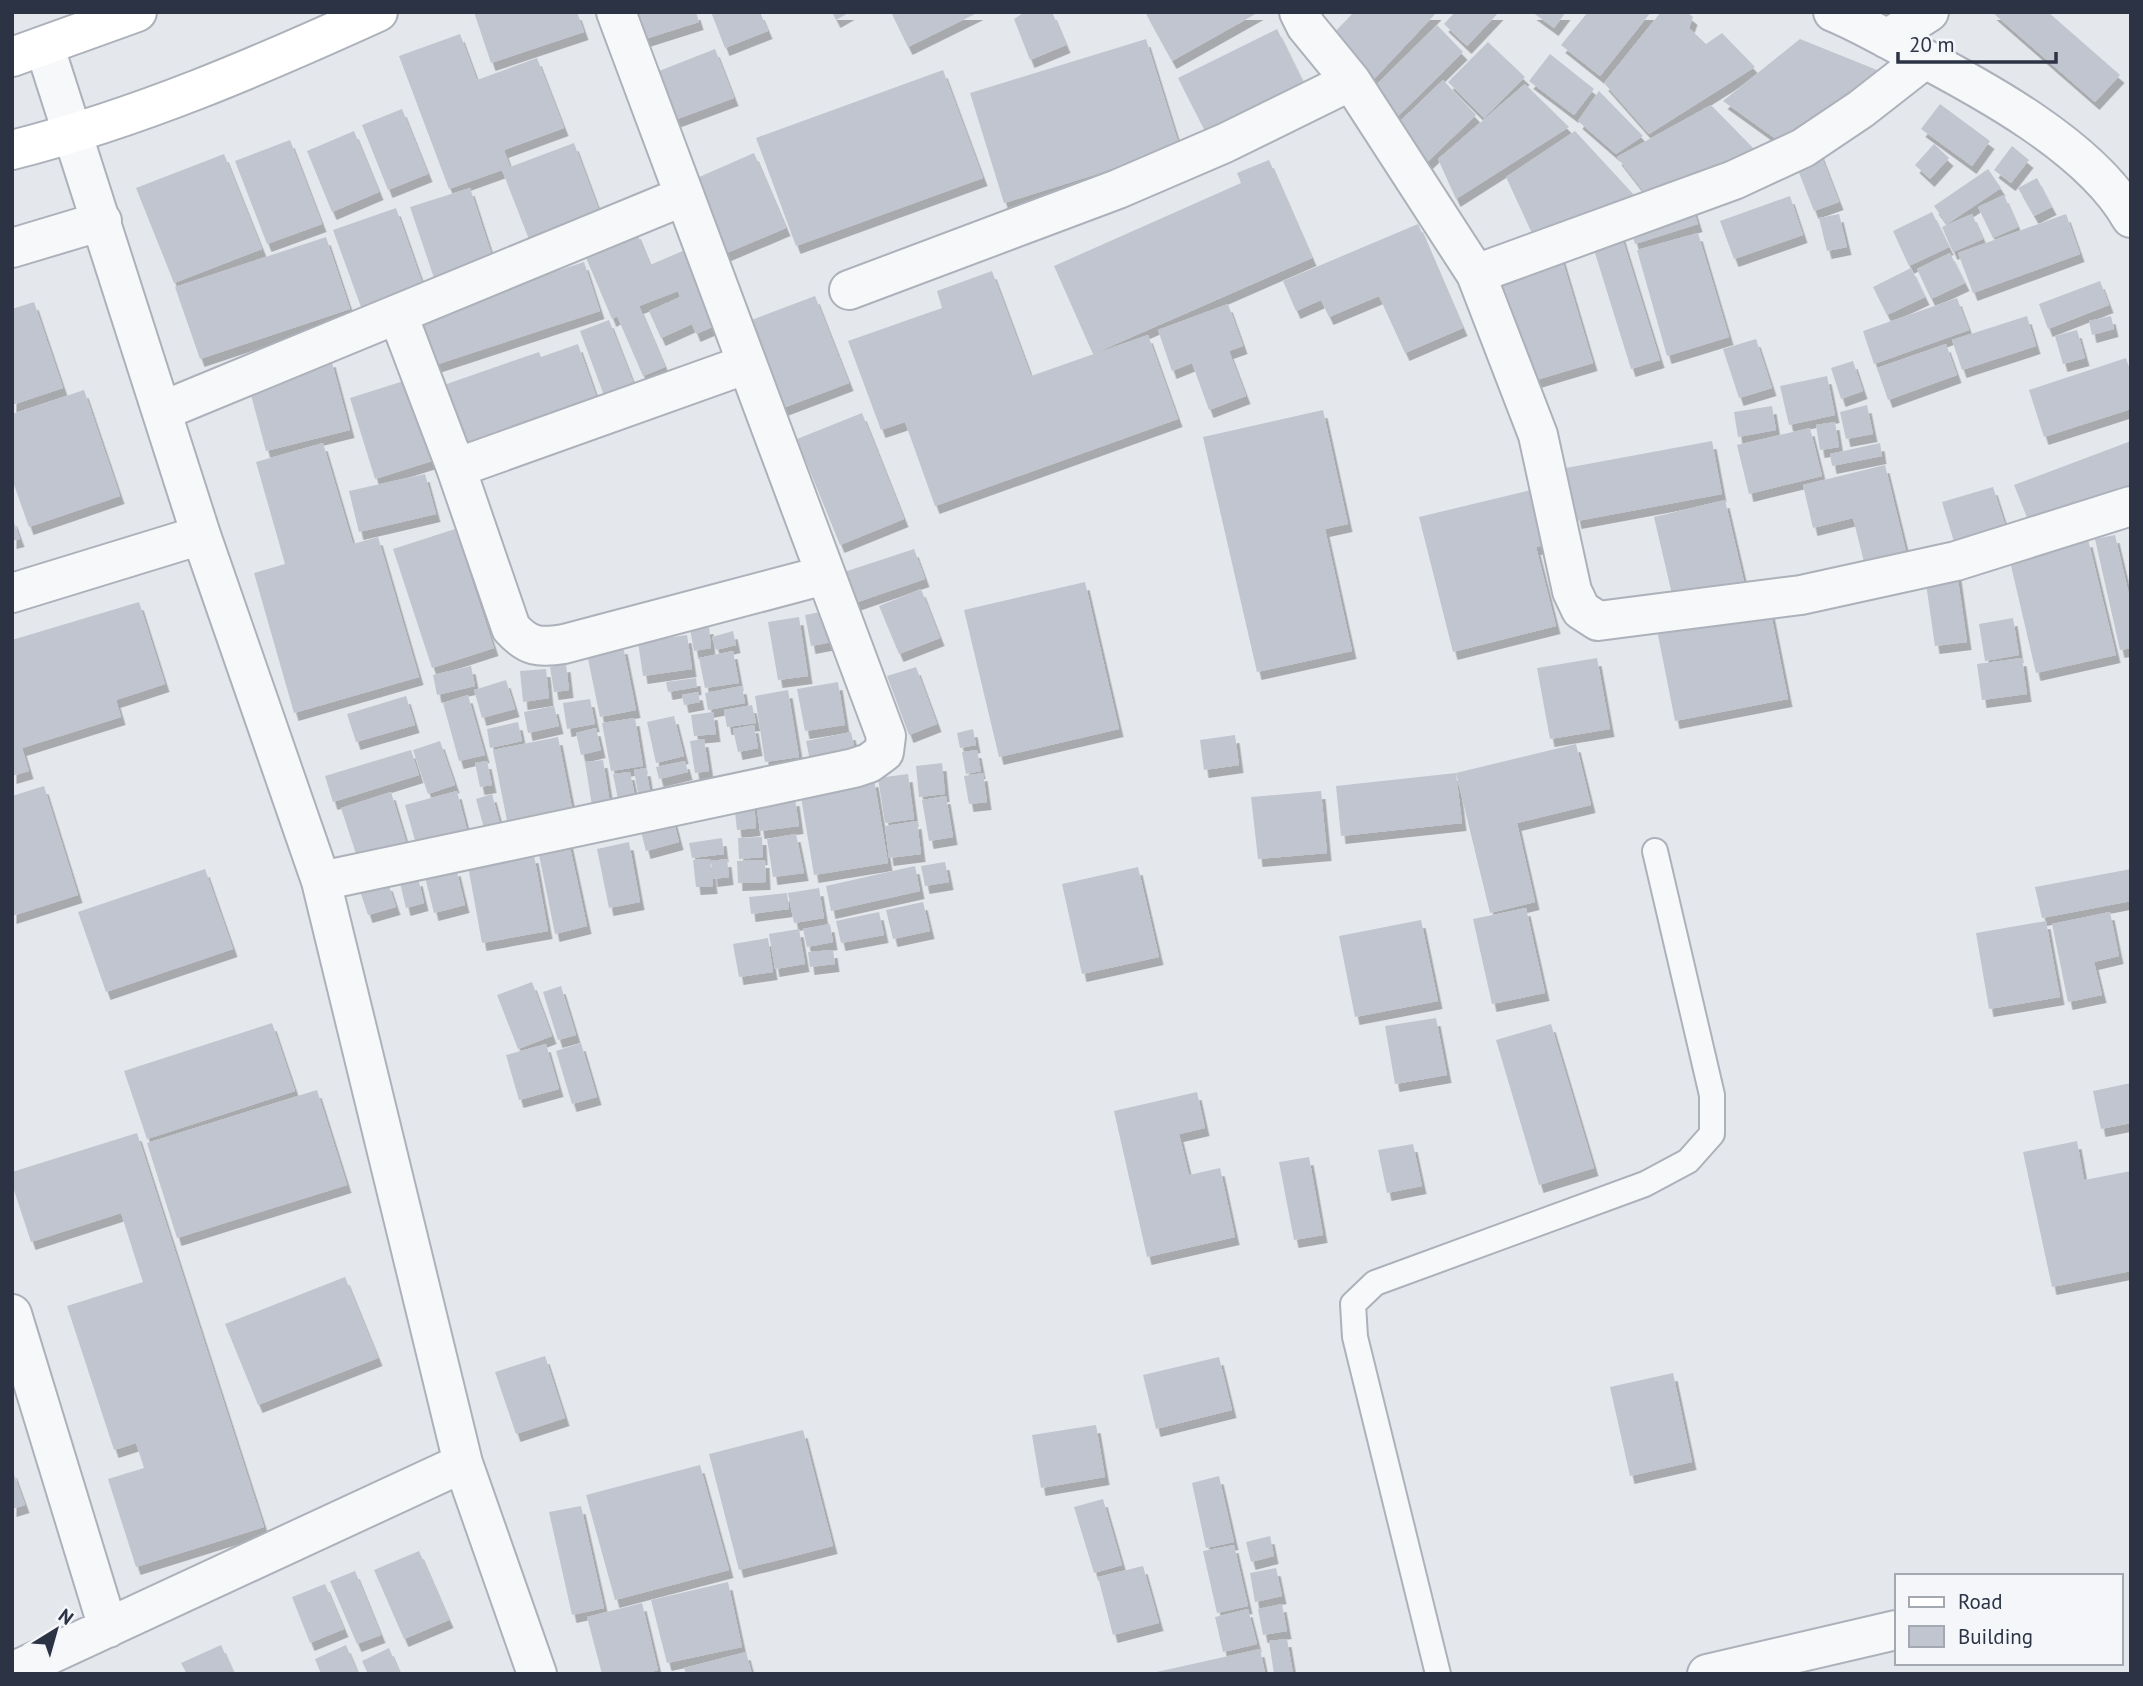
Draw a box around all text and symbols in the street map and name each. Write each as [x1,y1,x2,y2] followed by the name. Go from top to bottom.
[1898,21,2056,65] scale bar
[1909,31,1955,58] text: 20 m
[1895,1574,2122,1665] legend
[1958,1588,2002,1615] text: Road
[21,1595,91,1665] north arrow
[54,1603,78,1630] text: N
[1958,1623,2033,1650] text: Building

